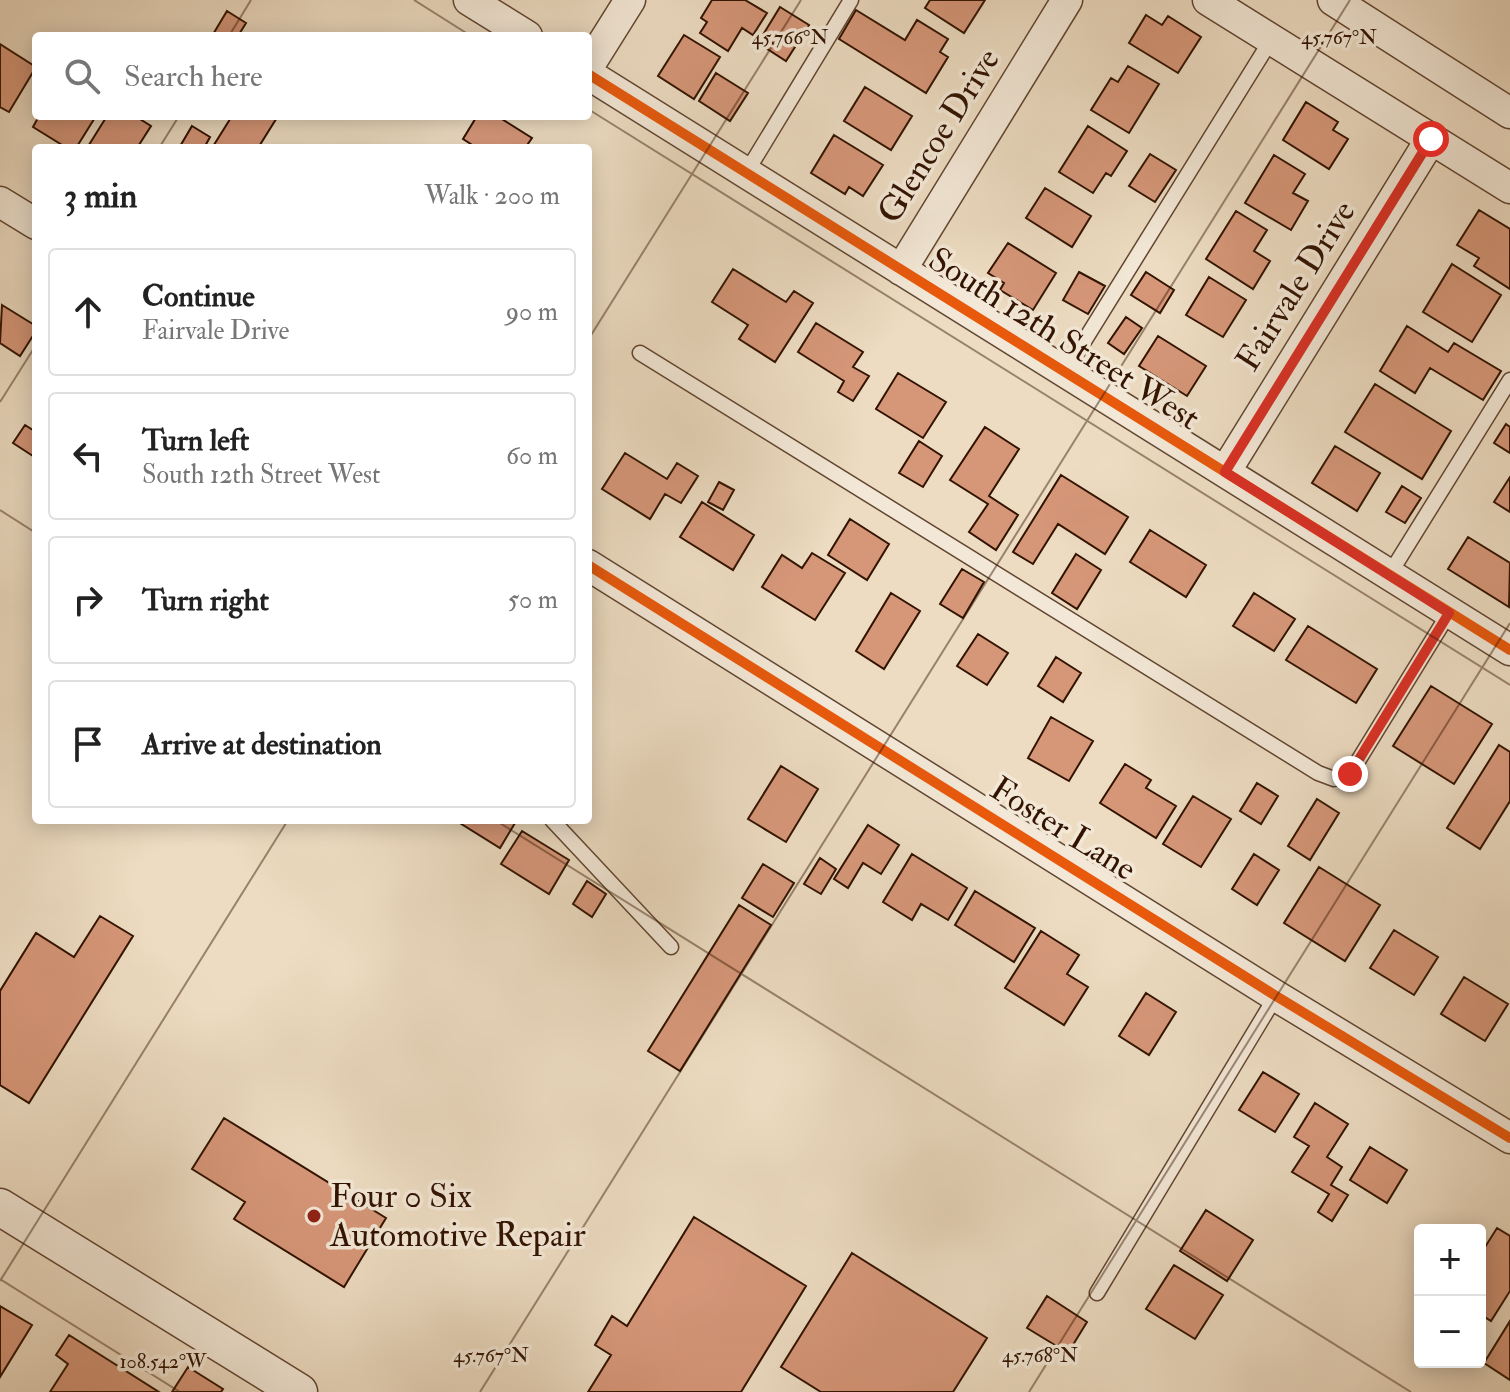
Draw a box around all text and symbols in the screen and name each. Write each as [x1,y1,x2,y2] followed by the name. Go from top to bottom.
[752,25,828,50] text: 45.766°N
[1301,25,1377,50] text: 45.767°N
[32,32,592,120] search box
[868,41,1010,231] street label: Glencoe Drive
[60,54,104,98] icon: search
[124,58,263,95] text: Search here
[1413,121,1449,157] route start
[64,175,137,218] text: 3 min
[424,180,560,212] text: Walk · 200 m
[1227,193,1365,379] street label: Fairvale Drive
[920,238,1208,440] street label: South 12th Street West
[142,278,255,315] text: Continue
[66,290,110,334] icon: ahead
[506,296,558,328] text: 90 m
[142,315,289,347] text: Fairvale Drive
[142,422,249,459] text: Turn left
[66,434,110,478] icon: left
[506,440,558,472] text: 60 m
[142,459,380,491] text: South 12th Street West
[66,578,110,622] icon: right
[142,582,269,619] text: Turn right
[508,584,558,616] text: 50 m
[66,722,110,766] icon: arrive
[142,726,382,763] text: Arrive at destination
[1332,756,1368,792] route end
[982,767,1144,891] street label: Foster Lane
[329,1175,586,1257] place label: Four 0 Six Automotive Repair
[305,1207,323,1225] marker: Four 0 Six Automotive Repair
[1414,1224,1486,1368] map controls
[1414,1224,1486,1296] button: +
[1414,1296,1486,1368] button: −
[453,1343,529,1368] text: 45.767°N
[1002,1343,1078,1368] text: 45.768°N
[120,1349,207,1374] text: 108.542°W

